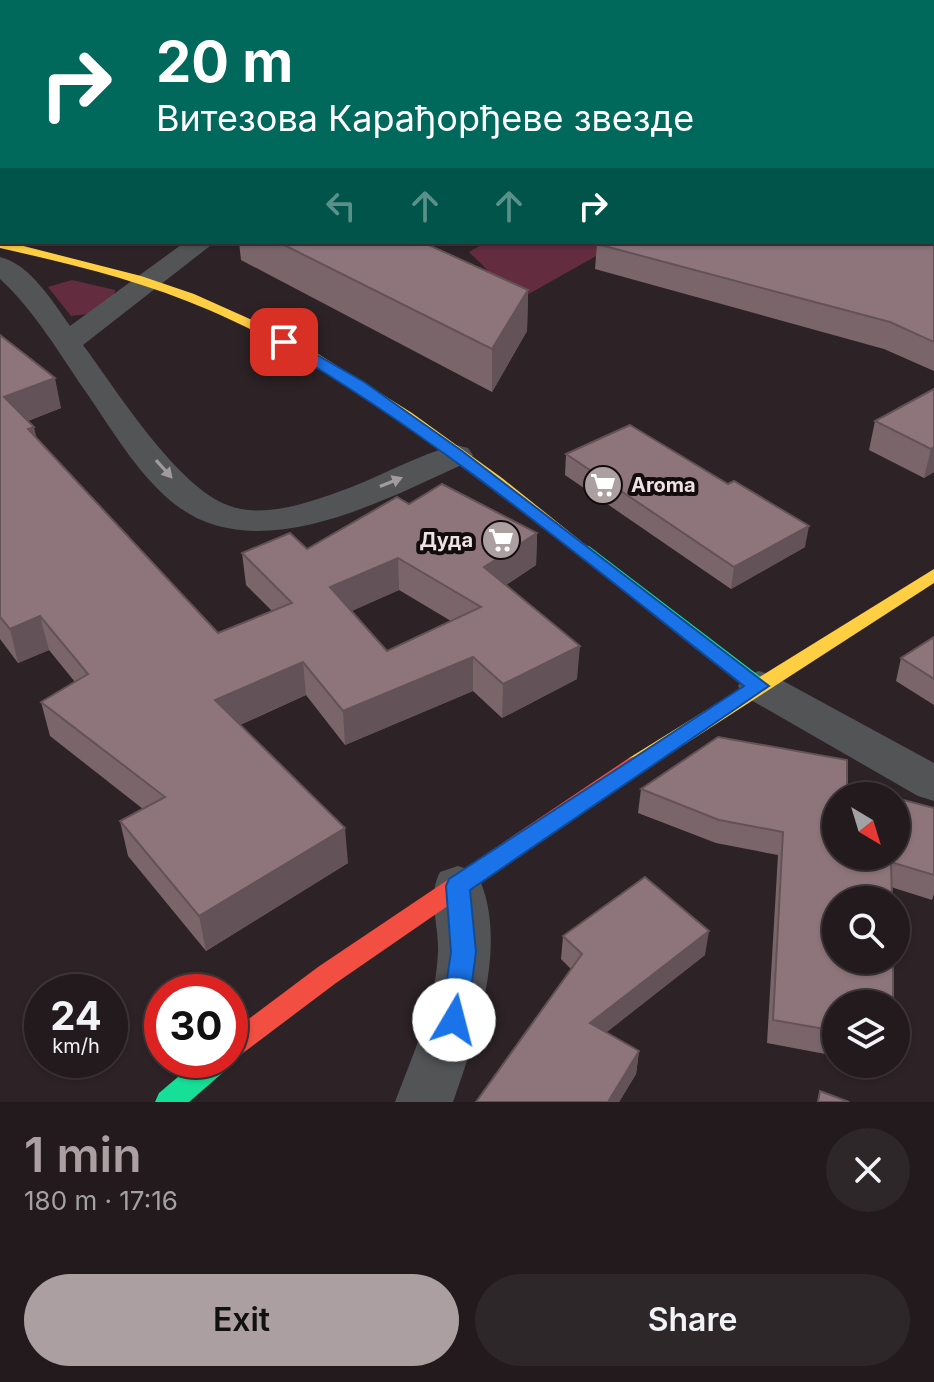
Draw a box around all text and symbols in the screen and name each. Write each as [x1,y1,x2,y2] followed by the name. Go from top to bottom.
[156,28,293,96] text: 20 m
[24,32,128,136] icon: right
[156,96,694,140] text: Витезова Карађорђеве звезде
[319,184,363,228] icon: left
[403,184,447,228] icon: ahead
[487,184,531,228] icon: ahead
[571,184,615,228] icon: right
[250,308,318,376] pin
[262,320,306,364] icon: arrive
[154,459,172,478] one-way arrow
[582,464,624,506] supermarket icon: Aroma
[631,473,696,497] place label: Aroma
[379,475,403,488] one-way arrow
[480,519,522,561] supermarket icon: Дуда
[420,528,473,552] place label: Дуда
[822,782,910,870] north arrow
[822,782,910,1078] map controls
[822,886,910,974] button: search
[144,974,248,1078] speed limit sign: 30
[412,978,496,1062] position arrow
[822,990,910,1078] button: layers
[50,991,102,1040] text: 24
[52,1034,100,1058] text: km/h
[24,1125,142,1184] text: 1 min
[826,1128,910,1212] button: close
[24,1185,178,1216] text: 180 m · 17:16
[24,1274,459,1366] button: Exit
[475,1274,910,1366] button: Share

